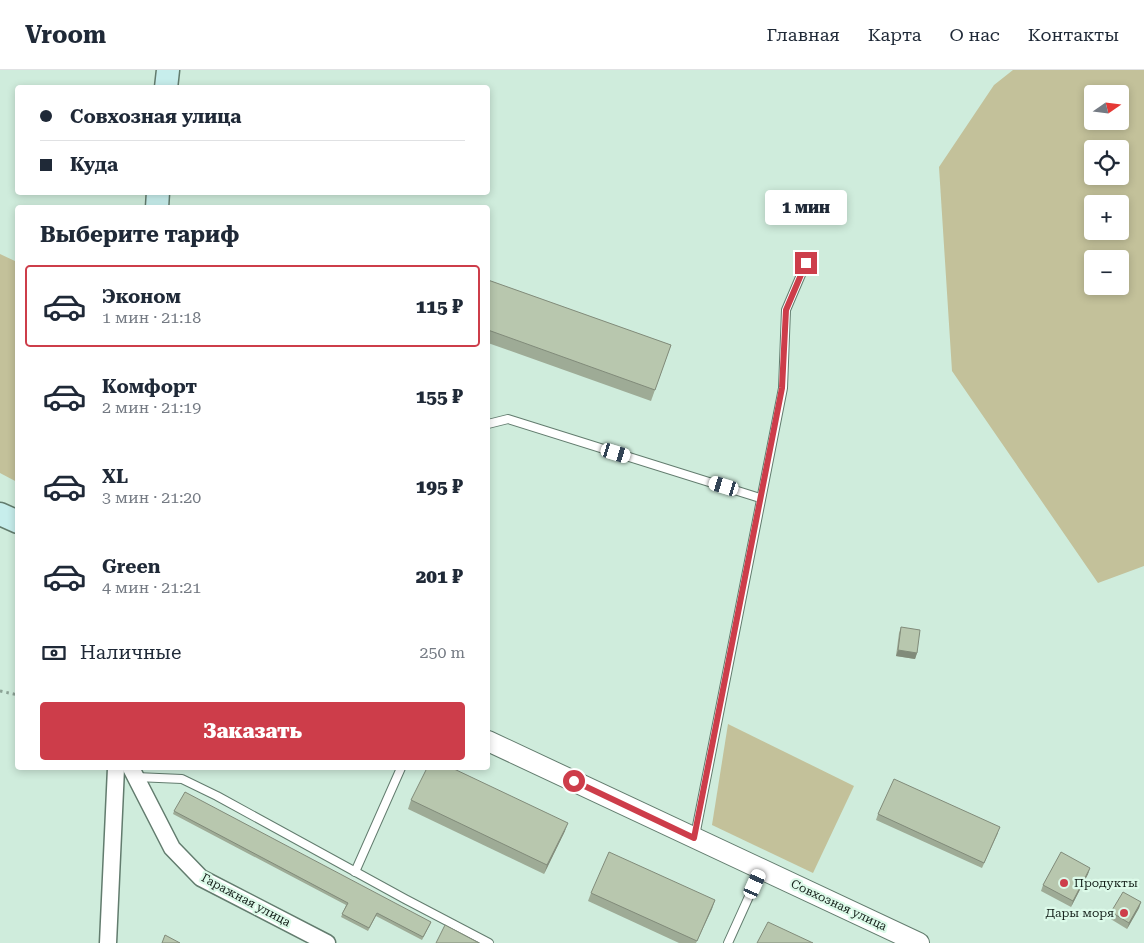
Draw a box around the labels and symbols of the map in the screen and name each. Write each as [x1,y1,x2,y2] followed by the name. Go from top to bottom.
[1084,85,1129,130] north arrow
[765,190,847,226] callout: 1 мин
[795,252,817,274] route end
[599,441,632,465] car
[707,474,740,498] car
[563,770,585,792] route start
[742,867,767,901] car
[199,871,293,930] street label: Гаражная улица
[1074,876,1138,890] place label: Продукты
[789,877,890,934] street label: Совхозная улица
[1058,877,1070,889] marker: Продукты
[1045,906,1114,920] place label: Дары моря
[1118,907,1130,919] marker: Дары моря

